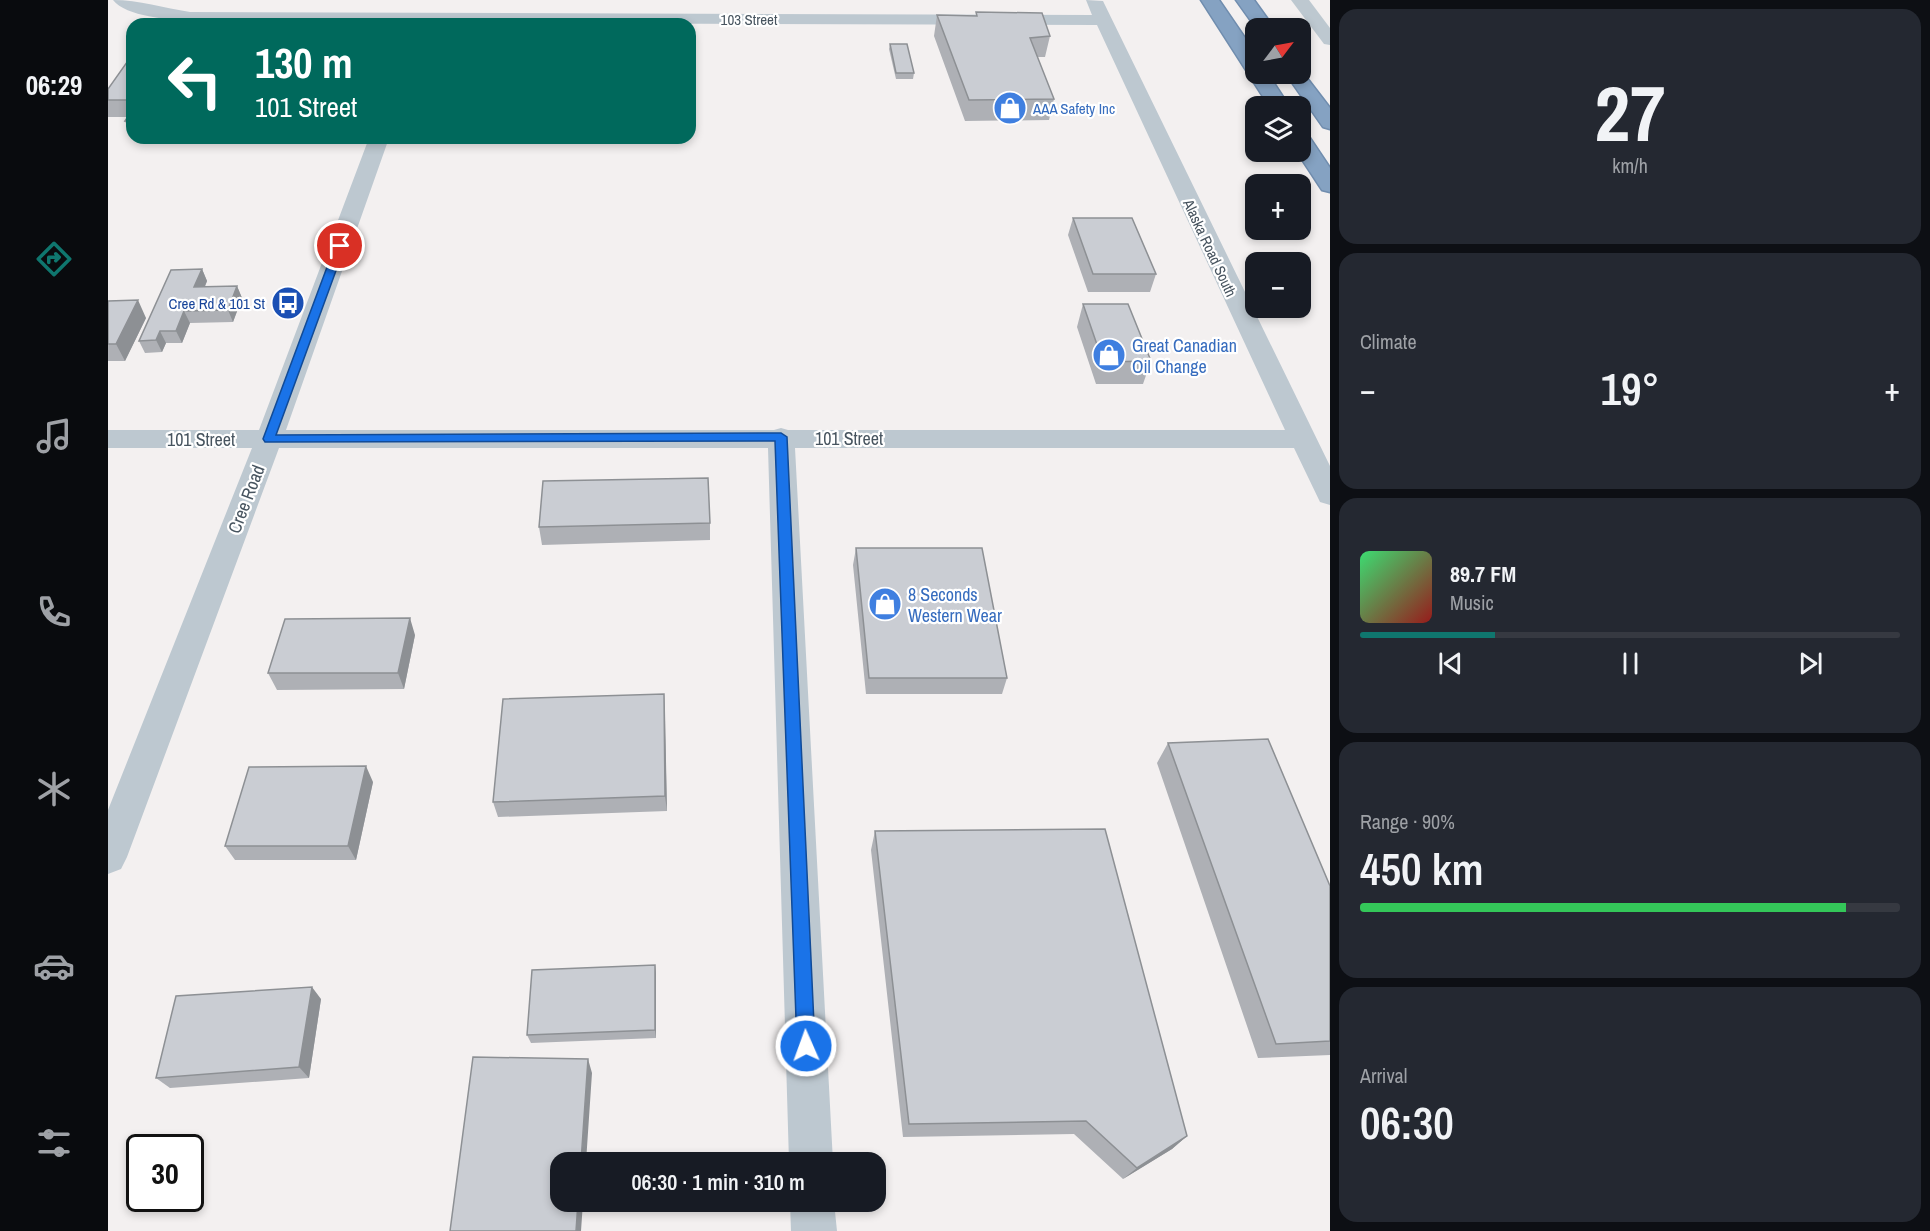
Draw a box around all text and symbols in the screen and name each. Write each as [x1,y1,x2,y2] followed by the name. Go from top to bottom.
[721,9,778,30] street label: 103 Street
[1245,18,1311,84] north arrow
[1245,18,1311,318] map controls
[255,35,353,91] text: 130 m
[156,42,234,120] icon: left
[1594,60,1666,165] text: 27
[26,67,82,103] text: 06:29
[255,89,357,125] text: 101 Street
[992,90,1028,126] shop icon: AAA Safety Inc
[1245,96,1311,162] button: layers
[1032,98,1115,119] place label: AAA Safety Inc
[1612,152,1648,179] text: km/h
[1245,174,1311,240] button: +
[1178,195,1242,300] street label: Alaska Road South
[314,220,365,271] pin
[323,229,356,262] icon: arrive
[33,238,75,280] icon: directions
[1245,252,1311,318] button: −
[270,285,306,321] bus stop icon: Cree Rd & 101 St
[169,293,266,314] place label: Cree Rd & 101 St
[1360,328,1417,355] text: Climate
[1132,333,1237,379] place label: Great Canadian Oil Change
[1091,337,1127,373] shop icon: Great Canadian Oil Change
[1600,358,1660,419] text: 19°
[1360,367,1376,411] text: −
[1884,367,1900,411] text: +
[33,415,75,457] icon: music
[815,426,883,451] street label: 101 Street
[167,427,235,452] street label: 101 Street
[222,461,270,537] street label: Cree Road
[1450,559,1516,589] text: 89.7 FM
[908,582,1002,628] place label: 8 Seconds Western Wear
[867,586,903,622] shop icon: 8 Seconds Western Wear
[1450,589,1494,616] text: Music
[33,591,75,633] icon: phone
[1434,647,1467,680] icon: previous
[1614,647,1647,680] icon: pause
[1794,647,1827,680] icon: next
[33,768,75,810] icon: climate
[1360,808,1455,835] text: Range · 90%
[1360,838,1484,899] text: 450 km
[33,945,75,987] icon: car
[774,1014,838,1078] position arrow
[1360,1062,1407,1089] text: Arrival
[1360,1092,1454,1153] text: 06:30
[33,1122,75,1164] icon: filters
[126,1134,204,1212] speed limit sign: 30
[631,1167,805,1197] text: 06:30 · 1 min · 310 m

